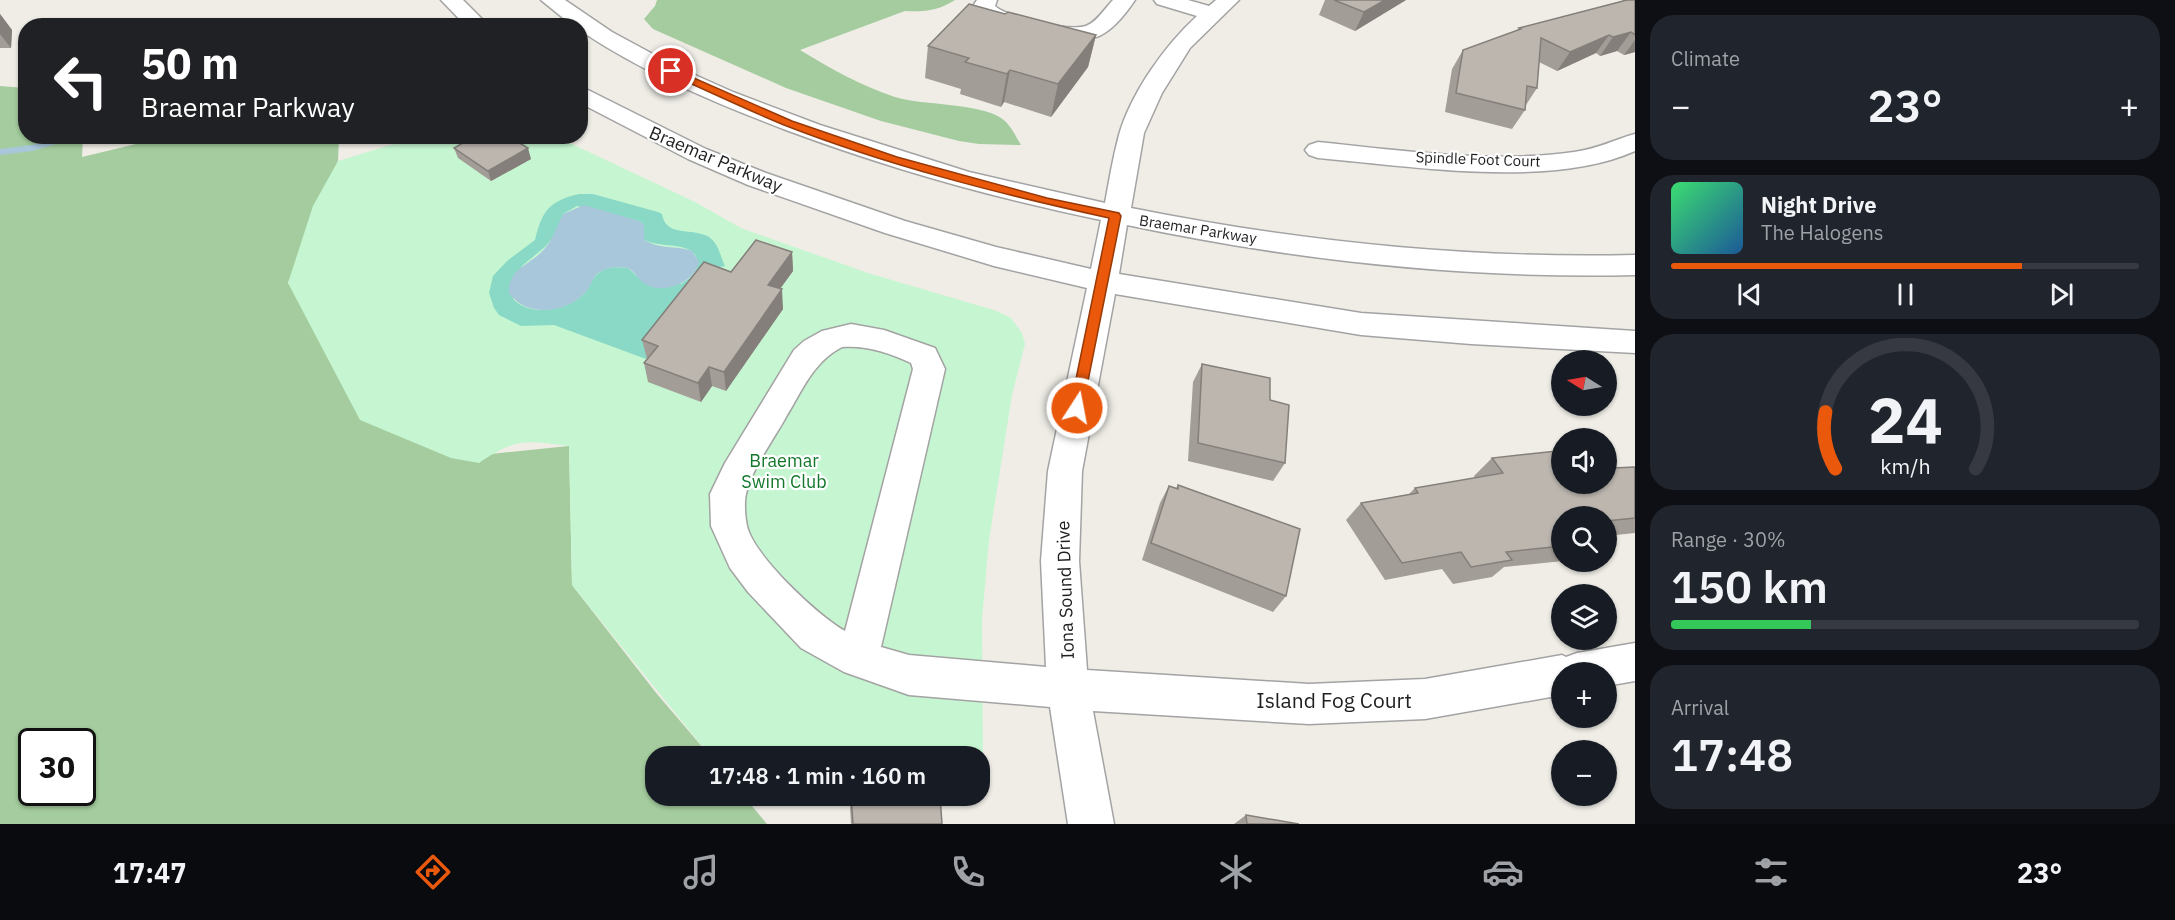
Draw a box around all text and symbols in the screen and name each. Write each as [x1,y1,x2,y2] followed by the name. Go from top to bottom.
[141,36,239,91] text: 50 m
[42,42,120,120] icon: left
[645,45,696,96] pin
[1671,45,1740,72] text: Climate
[654,54,687,87] icon: arrive
[1867,76,1943,134] text: 23°
[1671,84,1691,127] text: −
[2119,84,2139,127] text: +
[141,89,355,124] text: Braemar Parkway
[646,121,786,197] street label: Braemar Parkway
[1415,147,1541,171] street label: Spindle Foot Court
[1761,190,1877,219] text: Night Drive
[1138,210,1259,248] street label: Braemar Parkway
[1761,219,1883,246] text: The Halogens
[1733,278,1766,311] icon: previous
[1889,278,1922,311] icon: pause
[2045,278,2078,311] icon: next
[1551,350,1617,416] north arrow
[1551,350,1617,806] map controls
[1045,376,1109,440] position arrow
[1868,379,1942,460] text: 24
[1551,428,1617,494] button: sound
[741,449,827,493] park label: Braemar Swim Club
[1880,452,1930,480] text: km/h
[1551,506,1617,572] button: search
[1051,520,1079,660] street label: Iona Sound Drive
[1671,526,1786,553] text: Range · 30%
[1671,557,1828,615] text: 150 km
[1551,584,1617,650] button: layers
[1551,662,1617,728] button: +
[1256,686,1412,714] street label: Island Fog Court
[1671,694,1729,721] text: Arrival
[1671,725,1793,783] text: 17:48
[18,728,96,806] speed limit sign: 30
[1551,740,1617,806] button: −
[709,761,926,790] text: 17:48 · 1 min · 160 m
[412,851,454,893] icon: directions
[680,851,722,893] icon: music
[947,851,989,893] icon: phone
[1215,851,1257,893] icon: climate
[1482,851,1524,893] icon: car
[1750,851,1792,893] icon: filters
[113,855,186,890] text: 17:47
[2017,855,2062,890] text: 23°

